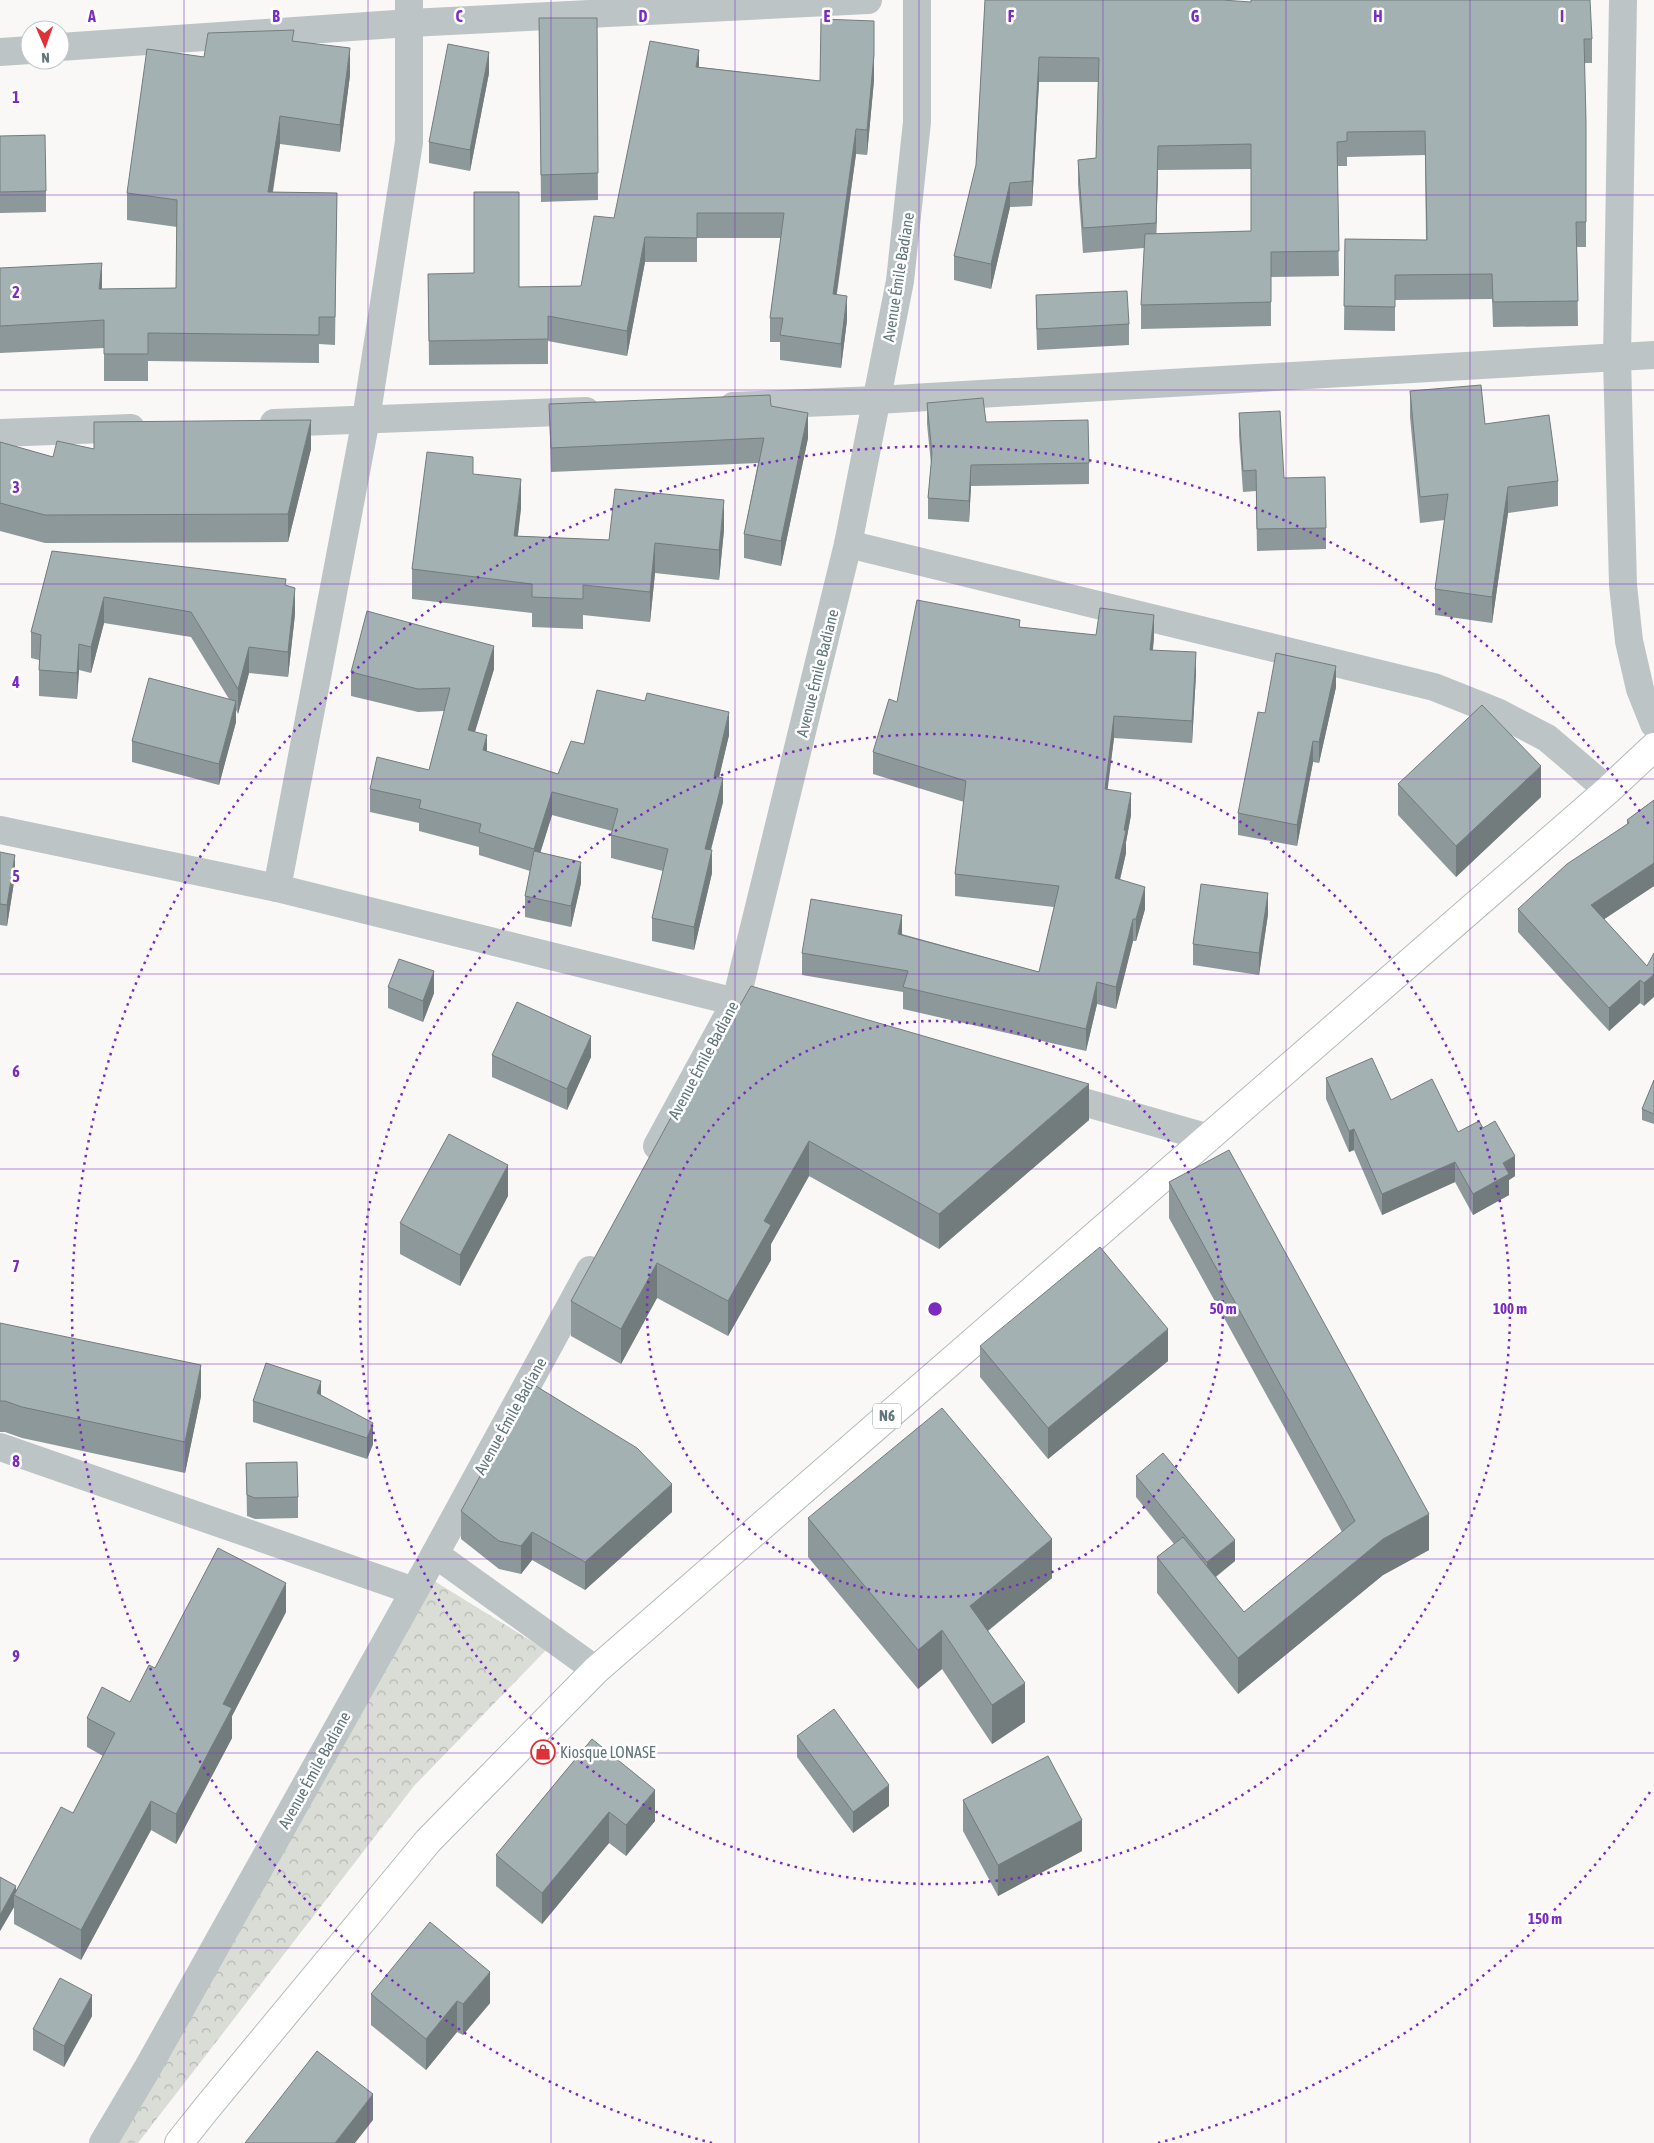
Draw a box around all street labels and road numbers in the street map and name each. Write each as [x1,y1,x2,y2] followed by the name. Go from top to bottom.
[879,211,917,343] street label: Avenue Émile Badiane
[792,607,842,739] street label: Avenue Émile Badiane
[664,998,742,1122] street label: Avenue Émile Badiane
[470,1354,550,1478] street label: Avenue Émile Badiane
[873,1404,901,1428] road number: N6
[274,1708,354,1832] street label: Avenue Émile Badiane

